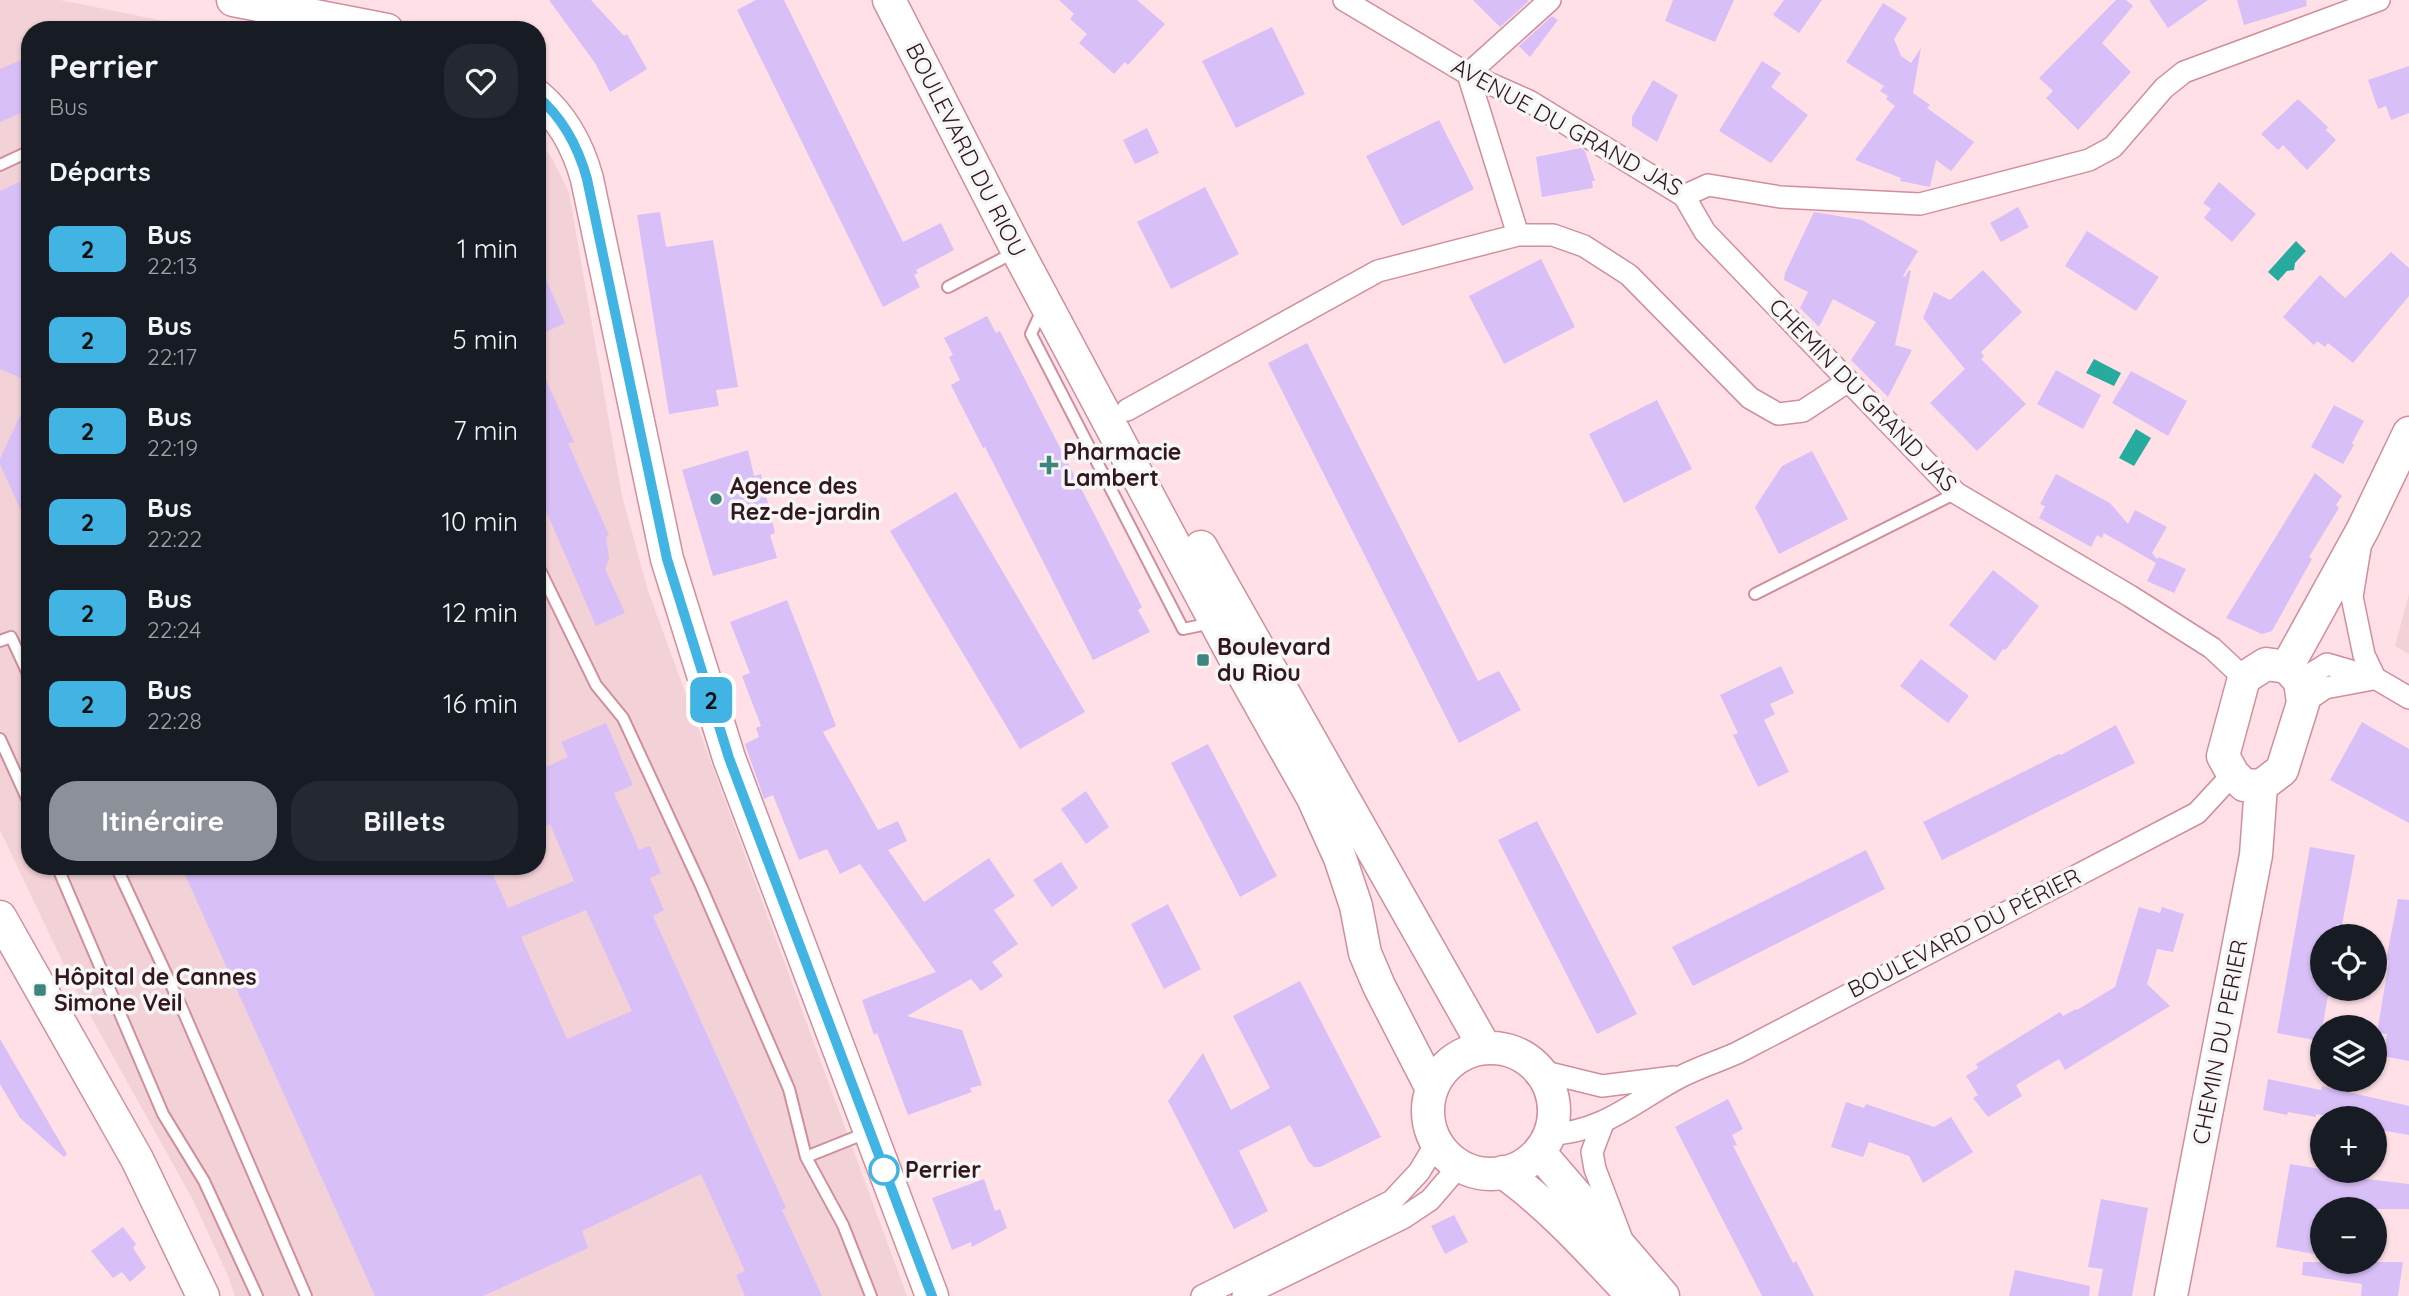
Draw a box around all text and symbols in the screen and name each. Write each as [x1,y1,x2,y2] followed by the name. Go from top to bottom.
[900,38,1033,262] street label: BOULEVARD DU RIOU
[444,44,518,118] button: heart
[49,45,158,86] text: Perrier
[1447,51,1688,202] street label: AVENUE DU GRAND JAS
[49,92,88,121] text: Bus
[49,155,151,188] text: Départs
[147,218,192,251] text: Bus
[457,232,518,265] text: 1 min
[81,234,94,264] text: 2
[147,251,197,280] text: 22:13
[1763,292,1963,498] street label: CHEMIN DU GRAND JAS
[147,309,192,342] text: Bus
[452,323,518,356] text: 5 min
[81,325,94,355] text: 2
[147,342,197,371] text: 22:17
[147,400,192,433] text: Bus
[453,414,518,447] text: 7 min
[81,416,94,446] text: 2
[147,433,198,462] text: 22:19
[1063,437,1181,492] place label: Pharmacie Lambert
[1041,457,1057,473] marker: Pharmacie Lambert
[730,471,880,526] place label: Agence des Rez-de-jardin
[147,491,192,524] text: Bus
[708,491,724,507] marker: Agence des Rez-de-jardin
[442,505,518,538] text: 10 min
[81,507,94,537] text: 2
[147,524,202,553] text: 22:22
[147,582,192,615] text: Bus
[443,596,518,629] text: 12 min
[81,598,94,628] text: 2
[147,615,201,644] text: 22:24
[1217,632,1331,687] place label: Boulevard du Riou
[1195,652,1211,668] marker: Boulevard du Riou
[147,673,192,706] text: Bus
[688,677,734,723] line badge: 2
[704,685,718,715] text: 2
[443,687,518,720] text: 16 min
[81,689,94,719] text: 2
[147,706,202,735] text: 22:28
[49,781,277,861] button: Itinéraire
[291,781,518,861] button: Billets
[1842,861,2085,1004] street label: BOULEVARD DU PÉRIER
[2310,924,2387,1274] map controls
[2310,924,2387,1001] button: locate
[2185,937,2254,1147] street label: CHEMIN DU PERIER
[54,962,257,1017] place label: Hôpital de Cannes Simone Veil
[32,982,48,998] marker: Hôpital de Cannes Simone Veil
[2310,1015,2387,1092] button: layers
[2310,1106,2387,1183] button: +
[869,1155,899,1185] marker: Perrier
[905,1155,981,1184] place label: Perrier
[2310,1197,2387,1274] button: −

